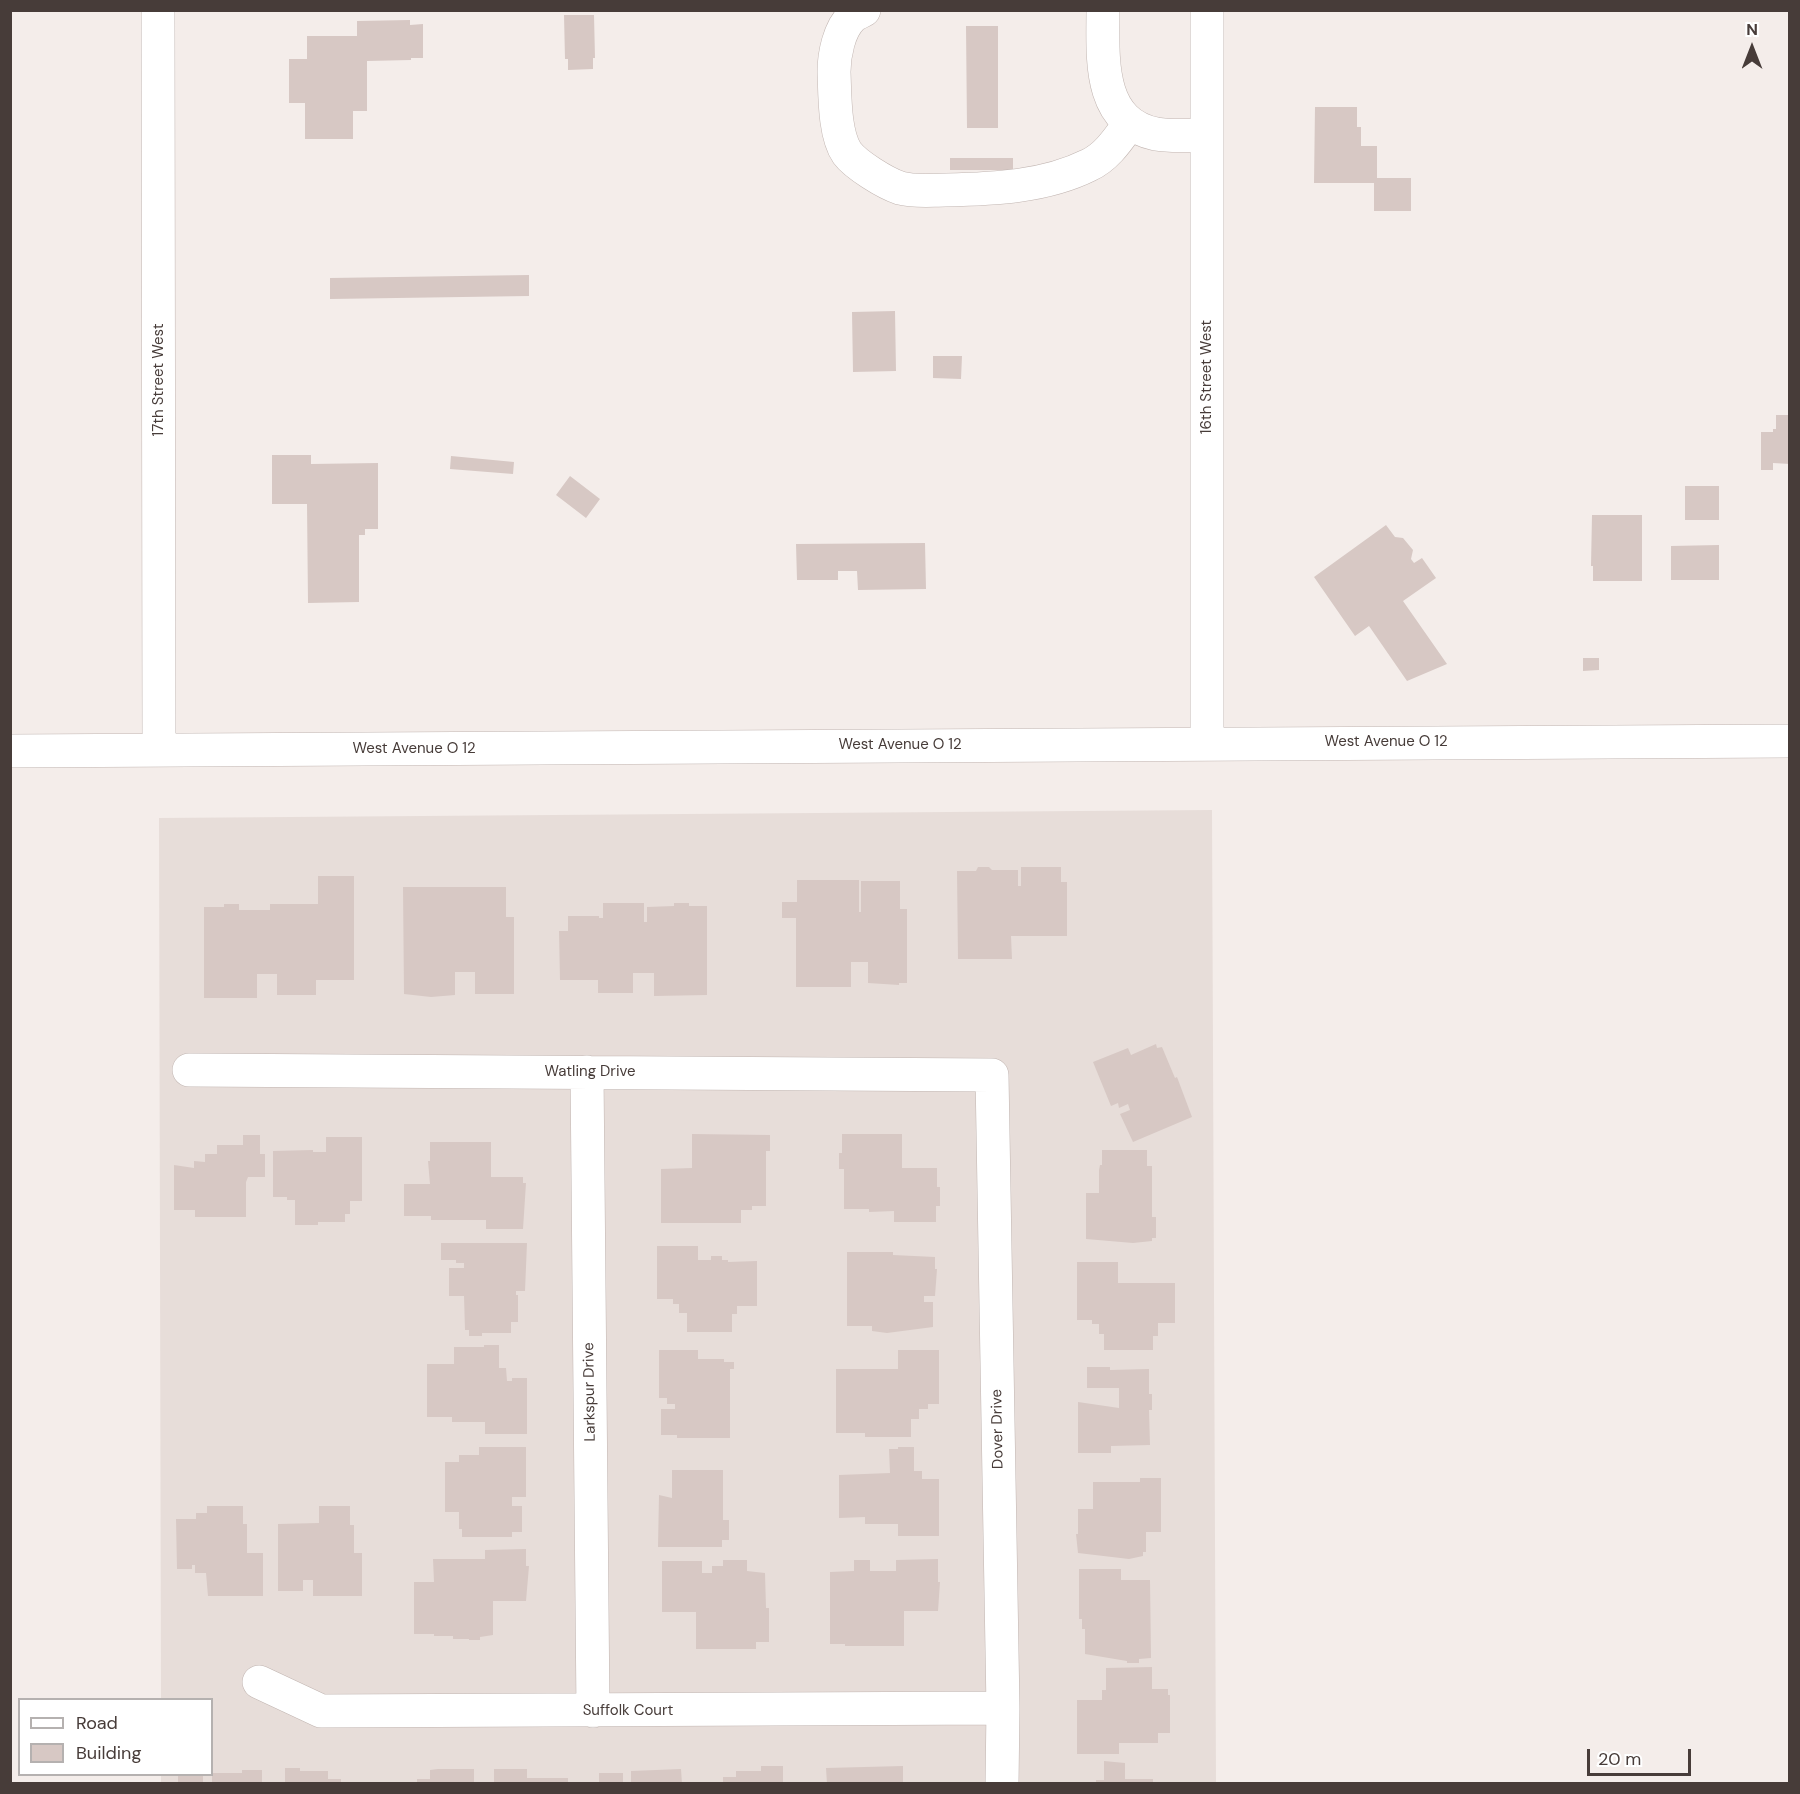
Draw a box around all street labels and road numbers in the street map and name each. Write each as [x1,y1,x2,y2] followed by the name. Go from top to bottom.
[1198,320,1216,434] street label: 16th Street West
[150,323,168,437] street label: 17th Street West
[1324,733,1448,751] street label: West Avenue O 12
[838,736,962,754] street label: West Avenue O 12
[352,740,476,758] street label: West Avenue O 12
[544,1063,636,1081] street label: Watling Drive
[580,1342,600,1442] street label: Larkspur Drive
[988,1389,1008,1469] street label: Dover Drive
[583,1702,673,1720] street label: Suffolk Court

